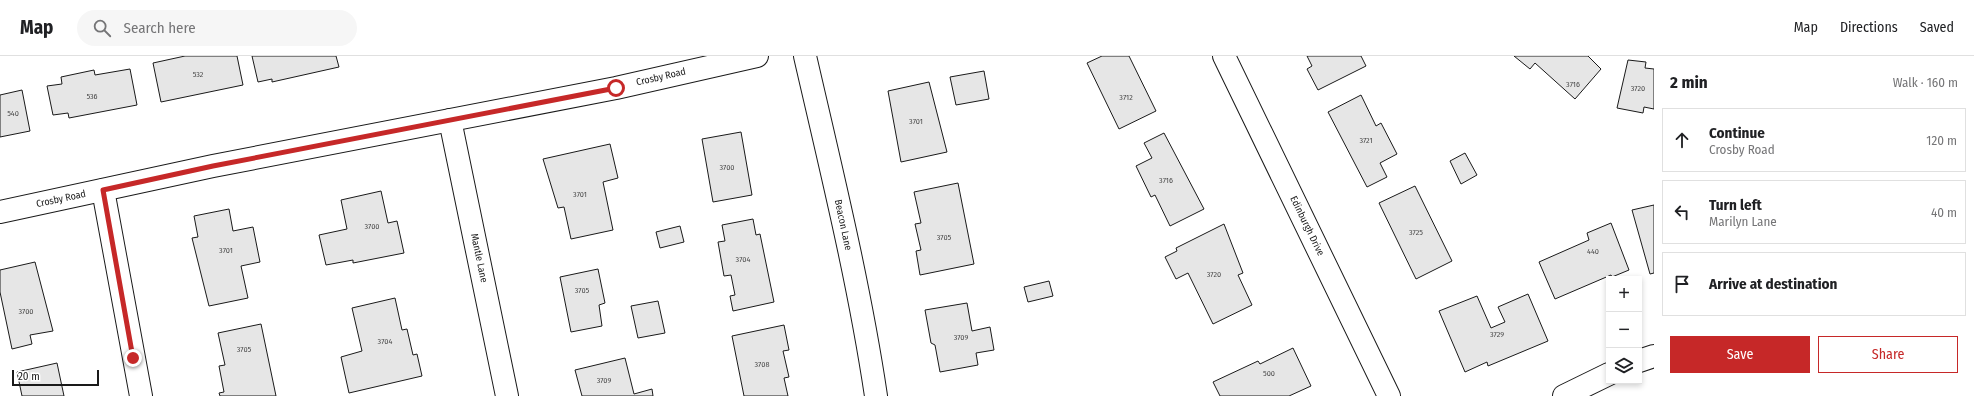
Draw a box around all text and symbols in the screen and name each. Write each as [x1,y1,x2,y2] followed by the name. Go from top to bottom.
[77,10,357,46] search box
[20,16,53,39] text: Map
[91,17,113,39] icon: search
[123,19,196,37] text: Search here
[1794,19,1818,36] text: Map
[1840,19,1898,36] text: Directions
[1920,19,1954,36] text: Saved
[635,65,687,89] street label: Crosby Road
[193,70,204,79] house number: 532
[1670,72,1708,93] text: 2 min
[1893,75,1958,90] text: Walk · 160 m
[607,79,625,97] route start
[1566,80,1580,89] house number: 3716
[1631,84,1645,93] house number: 3720
[86,92,98,101] house number: 536
[1119,93,1133,102] house number: 3712
[7,109,19,118] house number: 540
[909,117,923,126] house number: 3701
[1709,124,1765,142] text: Continue
[1671,129,1693,151] icon: ahead
[1926,133,1957,148] text: 120 m
[1359,136,1373,145] house number: 3721
[1709,142,1775,157] text: Crosby Road
[719,163,735,172] house number: 3700
[1159,176,1173,185] house number: 3716
[35,188,87,210] street label: Crosby Road
[573,190,587,199] house number: 3701
[1287,194,1327,258] street label: Edinburgh Drive
[1709,196,1762,214] text: Turn left
[832,198,854,252] street label: Beacon Lane
[1671,201,1693,223] icon: left
[1931,205,1957,220] text: 40 m
[1709,214,1777,229] text: Marilyn Lane
[364,222,380,231] house number: 3700
[1409,228,1423,237] house number: 3725
[468,232,490,284] street label: Mantle Lane
[937,233,952,242] house number: 3705
[219,246,233,255] house number: 3701
[1587,247,1599,256] house number: 440
[736,255,751,264] house number: 3704
[1207,270,1221,279] house number: 3720
[1671,273,1693,295] icon: arrive
[1709,275,1837,293] text: Arrive at destination
[1606,276,1642,384] map controls
[1606,276,1642,312] button: +
[575,286,590,295] house number: 3705
[18,307,34,316] house number: 3700
[1606,312,1642,348] button: −
[1490,330,1504,339] house number: 3729
[954,333,968,342] house number: 3709
[1670,336,1810,373] button: Save
[1818,336,1958,373] button: Share
[378,337,393,346] house number: 3704
[237,345,252,354] house number: 3705
[1606,348,1642,384] button: layers
[124,349,142,367] route end
[755,360,769,369] house number: 3708
[12,368,99,387] scale bar
[1263,369,1275,378] house number: 500
[18,370,40,383] text: 20 m
[597,376,611,385] house number: 3709

